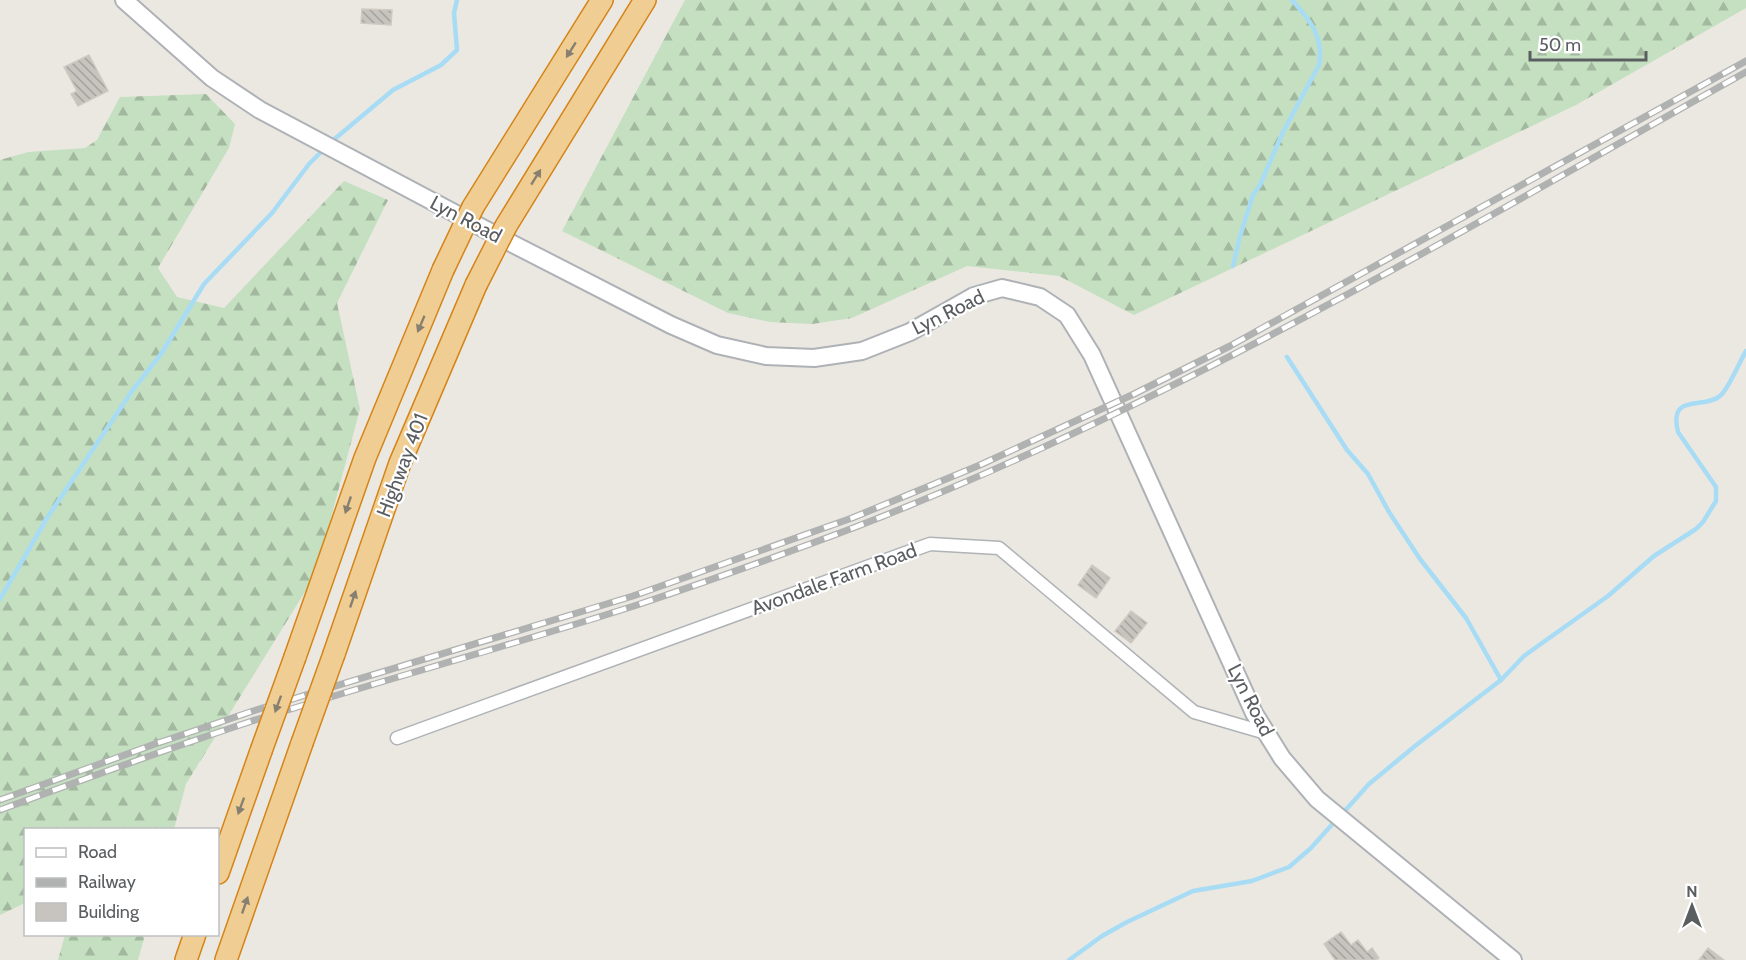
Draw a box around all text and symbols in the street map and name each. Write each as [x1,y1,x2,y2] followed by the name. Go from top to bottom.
[1530,24,1646,62] scale bar
[1539,34,1581,56] text: 50 m
[565,41,577,57] one-way arrow
[531,169,542,185] one-way arrow
[426,190,506,248] street label: Lyn Road
[908,284,988,340] street label: Lyn Road
[416,315,426,333] one-way arrow
[371,410,433,520] street label: Highway 401
[343,496,353,514] one-way arrow
[748,538,920,620] street label: Avondale Farm Road
[349,589,359,607] one-way arrow
[1223,660,1279,740] street label: Lyn Road
[273,695,282,713] one-way arrow
[236,797,246,815] one-way arrow
[24,828,219,936] legend
[78,841,117,863] text: Road
[78,871,136,893] text: Railway
[1662,876,1722,936] north arrow
[1686,882,1698,901] text: N
[241,896,251,914] one-way arrow
[78,901,140,923] text: Building

